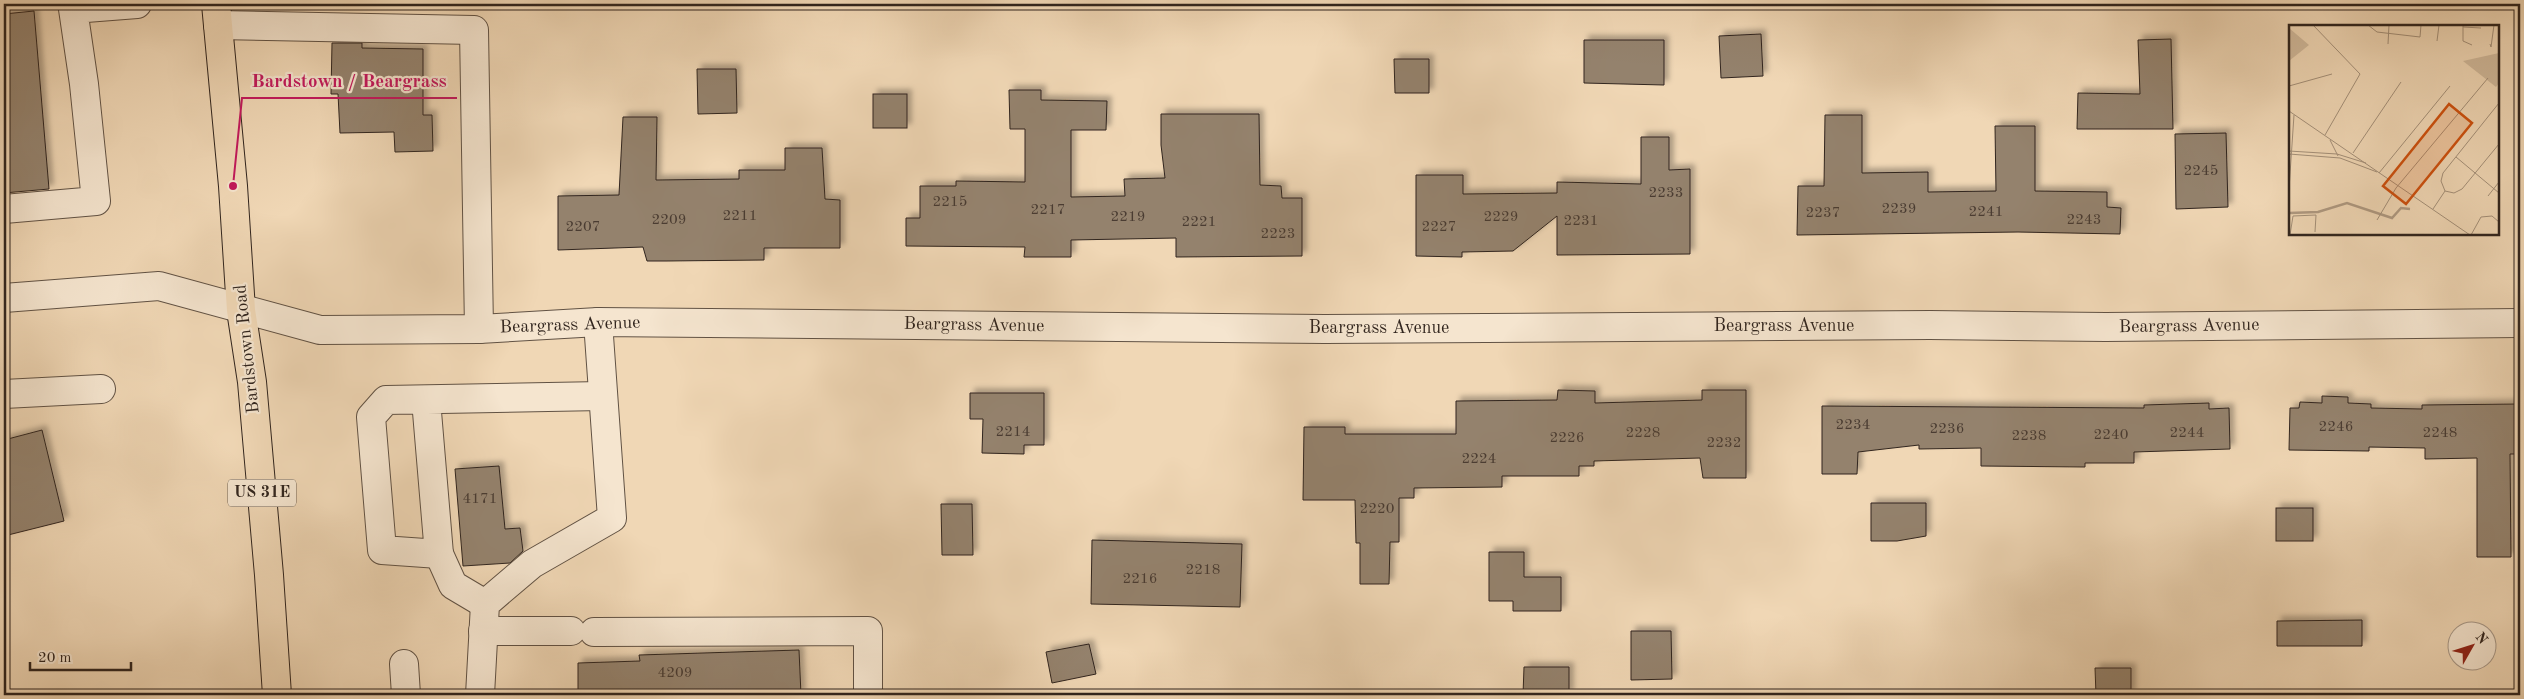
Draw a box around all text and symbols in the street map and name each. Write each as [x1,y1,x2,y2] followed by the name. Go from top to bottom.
[2289,25,2499,235] inset map
[242,64,457,98] callout: Bardstown / Beargrass
[251,73,447,92] text: Bardstown / Beargrass
[2184,164,2218,179] house number: 2245
[1649,186,1683,201] house number: 2233
[933,195,967,210] house number: 2215
[1882,202,1916,217] house number: 2239
[1031,203,1065,218] house number: 2217
[1969,205,2003,220] house number: 2241
[1806,206,1840,221] house number: 2237
[723,209,757,224] house number: 2211
[1111,210,1145,225] house number: 2219
[1484,210,1518,225] house number: 2229
[652,213,686,228] house number: 2209
[2067,213,2101,228] house number: 2243
[1564,214,1598,229] house number: 2231
[1182,215,1216,230] house number: 2221
[566,220,600,235] house number: 2207
[1422,220,1456,235] house number: 2227
[1261,227,1295,242] house number: 2223
[231,284,263,414] street label: Bardstown Road
[499,314,641,336] street label: Beargrass Avenue
[903,315,1045,335] street label: Beargrass Avenue
[2118,316,2260,336] street label: Beargrass Avenue
[1714,317,1854,335] street label: Beargrass Avenue
[1309,319,1449,337] street label: Beargrass Avenue
[1836,418,1870,433] house number: 2234
[2319,420,2353,435] house number: 2246
[1930,422,1964,437] house number: 2236
[996,425,1030,440] house number: 2214
[1626,426,1660,441] house number: 2228
[2170,426,2204,441] house number: 2244
[2423,426,2457,441] house number: 2248
[2094,428,2128,443] house number: 2240
[2012,429,2046,444] house number: 2238
[1550,431,1584,446] house number: 2226
[1707,436,1741,451] house number: 2232
[1462,452,1496,467] house number: 2224
[228,479,296,506] road number: US 31E
[463,492,497,507] house number: 4171
[1360,502,1394,517] house number: 2220
[1186,563,1220,578] house number: 2218
[1123,572,1157,587] house number: 2216
[2446,622,2496,672] north arrow
[2473,630,2490,647] text: N
[30,639,131,671] scale bar
[38,651,72,666] text: 20 m
[658,666,692,681] house number: 4209

